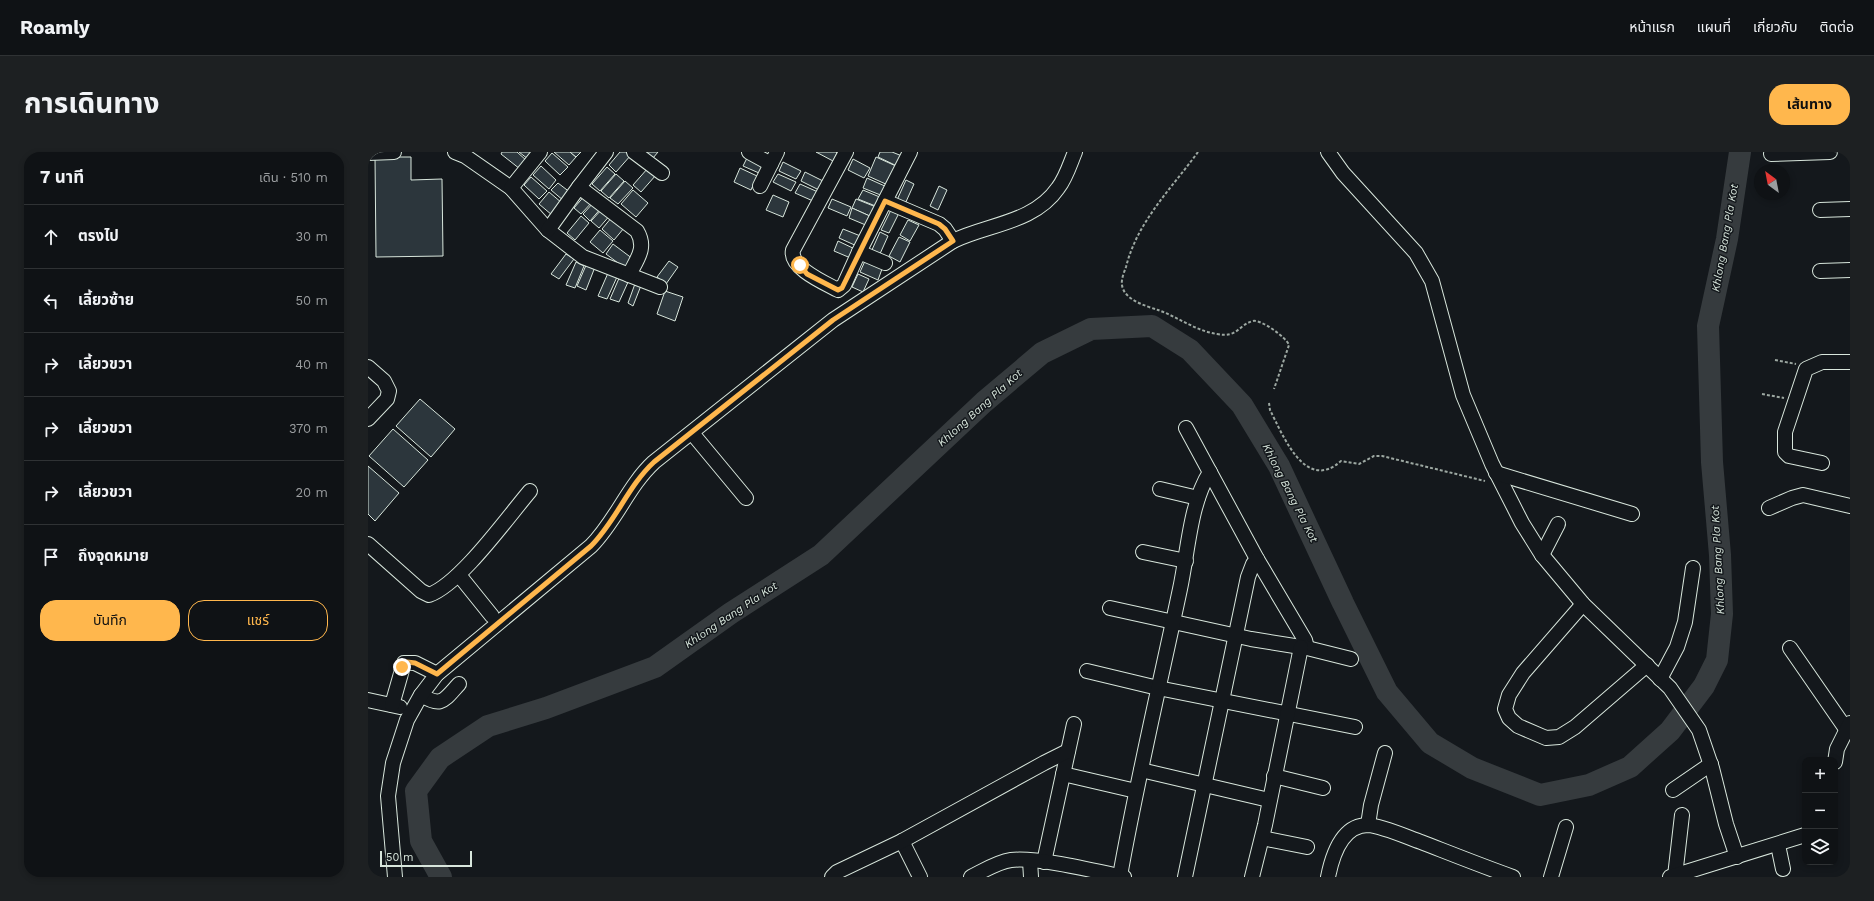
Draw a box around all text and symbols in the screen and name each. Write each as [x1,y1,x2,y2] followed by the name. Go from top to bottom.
[20,16,90,39] text: Roamly
[1629,19,1675,35] text: หน้าแรก
[1697,19,1731,35] text: แผนที่
[1753,19,1798,35] text: เกี่ยวกับ
[1820,19,1854,35] text: ติดต่อ
[1769,84,1850,125] button: เส้นทาง
[24,87,159,120] text: การเดินทาง
[1754,164,1790,200] north arrow
[40,167,84,187] text: 7 นาที
[259,170,328,185] text: เดิน · 510 m
[1709,183,1741,293] water label: Khlong Bang Pla Kot
[40,226,62,248] icon: ahead
[78,227,119,245] text: ตรงไป
[296,229,328,244] text: 30 m
[791,256,809,274] route start
[40,290,62,312] icon: left
[78,291,134,309] text: เลี้ยวซ้าย
[296,293,328,308] text: 50 m
[40,354,62,376] icon: right
[78,355,132,373] text: เลี้ยวขวา
[295,357,328,372] text: 40 m
[935,366,1025,449] water label: Khlong Bang Pla Kot
[40,418,62,440] icon: right
[78,419,132,437] text: เลี้ยวขวา
[289,421,328,436] text: 370 m
[1259,441,1321,545] water label: Khlong Bang Pla Kot
[40,482,62,504] icon: right
[78,483,132,501] text: เลี้ยวขวา
[296,485,328,500] text: 20 m
[1709,505,1727,615] water label: Khlong Bang Pla Kot
[40,546,62,568] icon: arrive
[78,547,149,565] text: ถึงจุดหมาย
[682,579,780,651] water label: Khlong Bang Pla Kot
[40,600,180,641] button: บันทึก
[188,600,328,641] button: แชร์
[393,658,411,676] route end
[1802,757,1838,865] map controls
[1802,757,1838,793] button: +
[1802,793,1838,829] button: −
[1802,829,1838,865] button: layers
[380,849,472,868] scale bar
[386,851,413,864] text: 50 m

